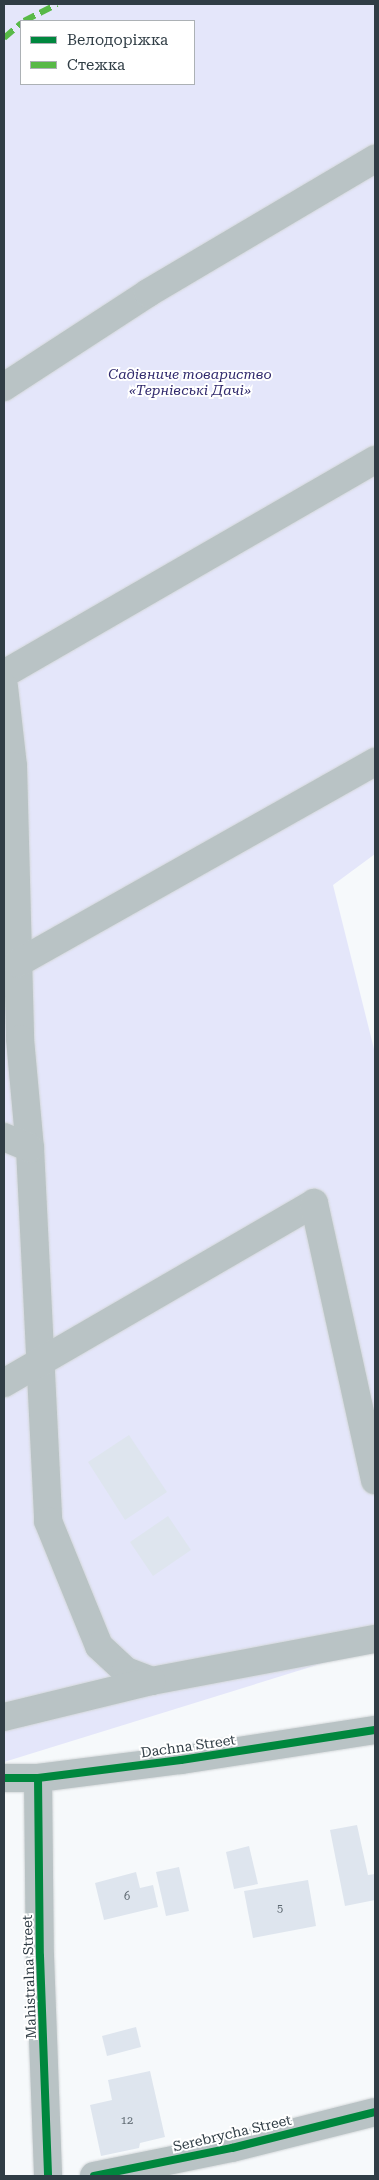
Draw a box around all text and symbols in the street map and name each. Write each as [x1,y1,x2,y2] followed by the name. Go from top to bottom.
[20,20,195,85] legend
[67,31,168,49] text: Велодоріжка
[67,56,125,74] text: Стежка
[108,366,272,398] park label: Садівниче товариство «Тернівські Дачі»
[140,1731,236,1761] street label: Dachna Street
[124,1890,130,1904] house number: 6
[277,1902,283,1916] house number: 5
[18,1915,40,2039] street label: Mahistralna Street
[171,2111,293,2155] street label: Serebrycha Street
[121,2114,133,2128] house number: 12

